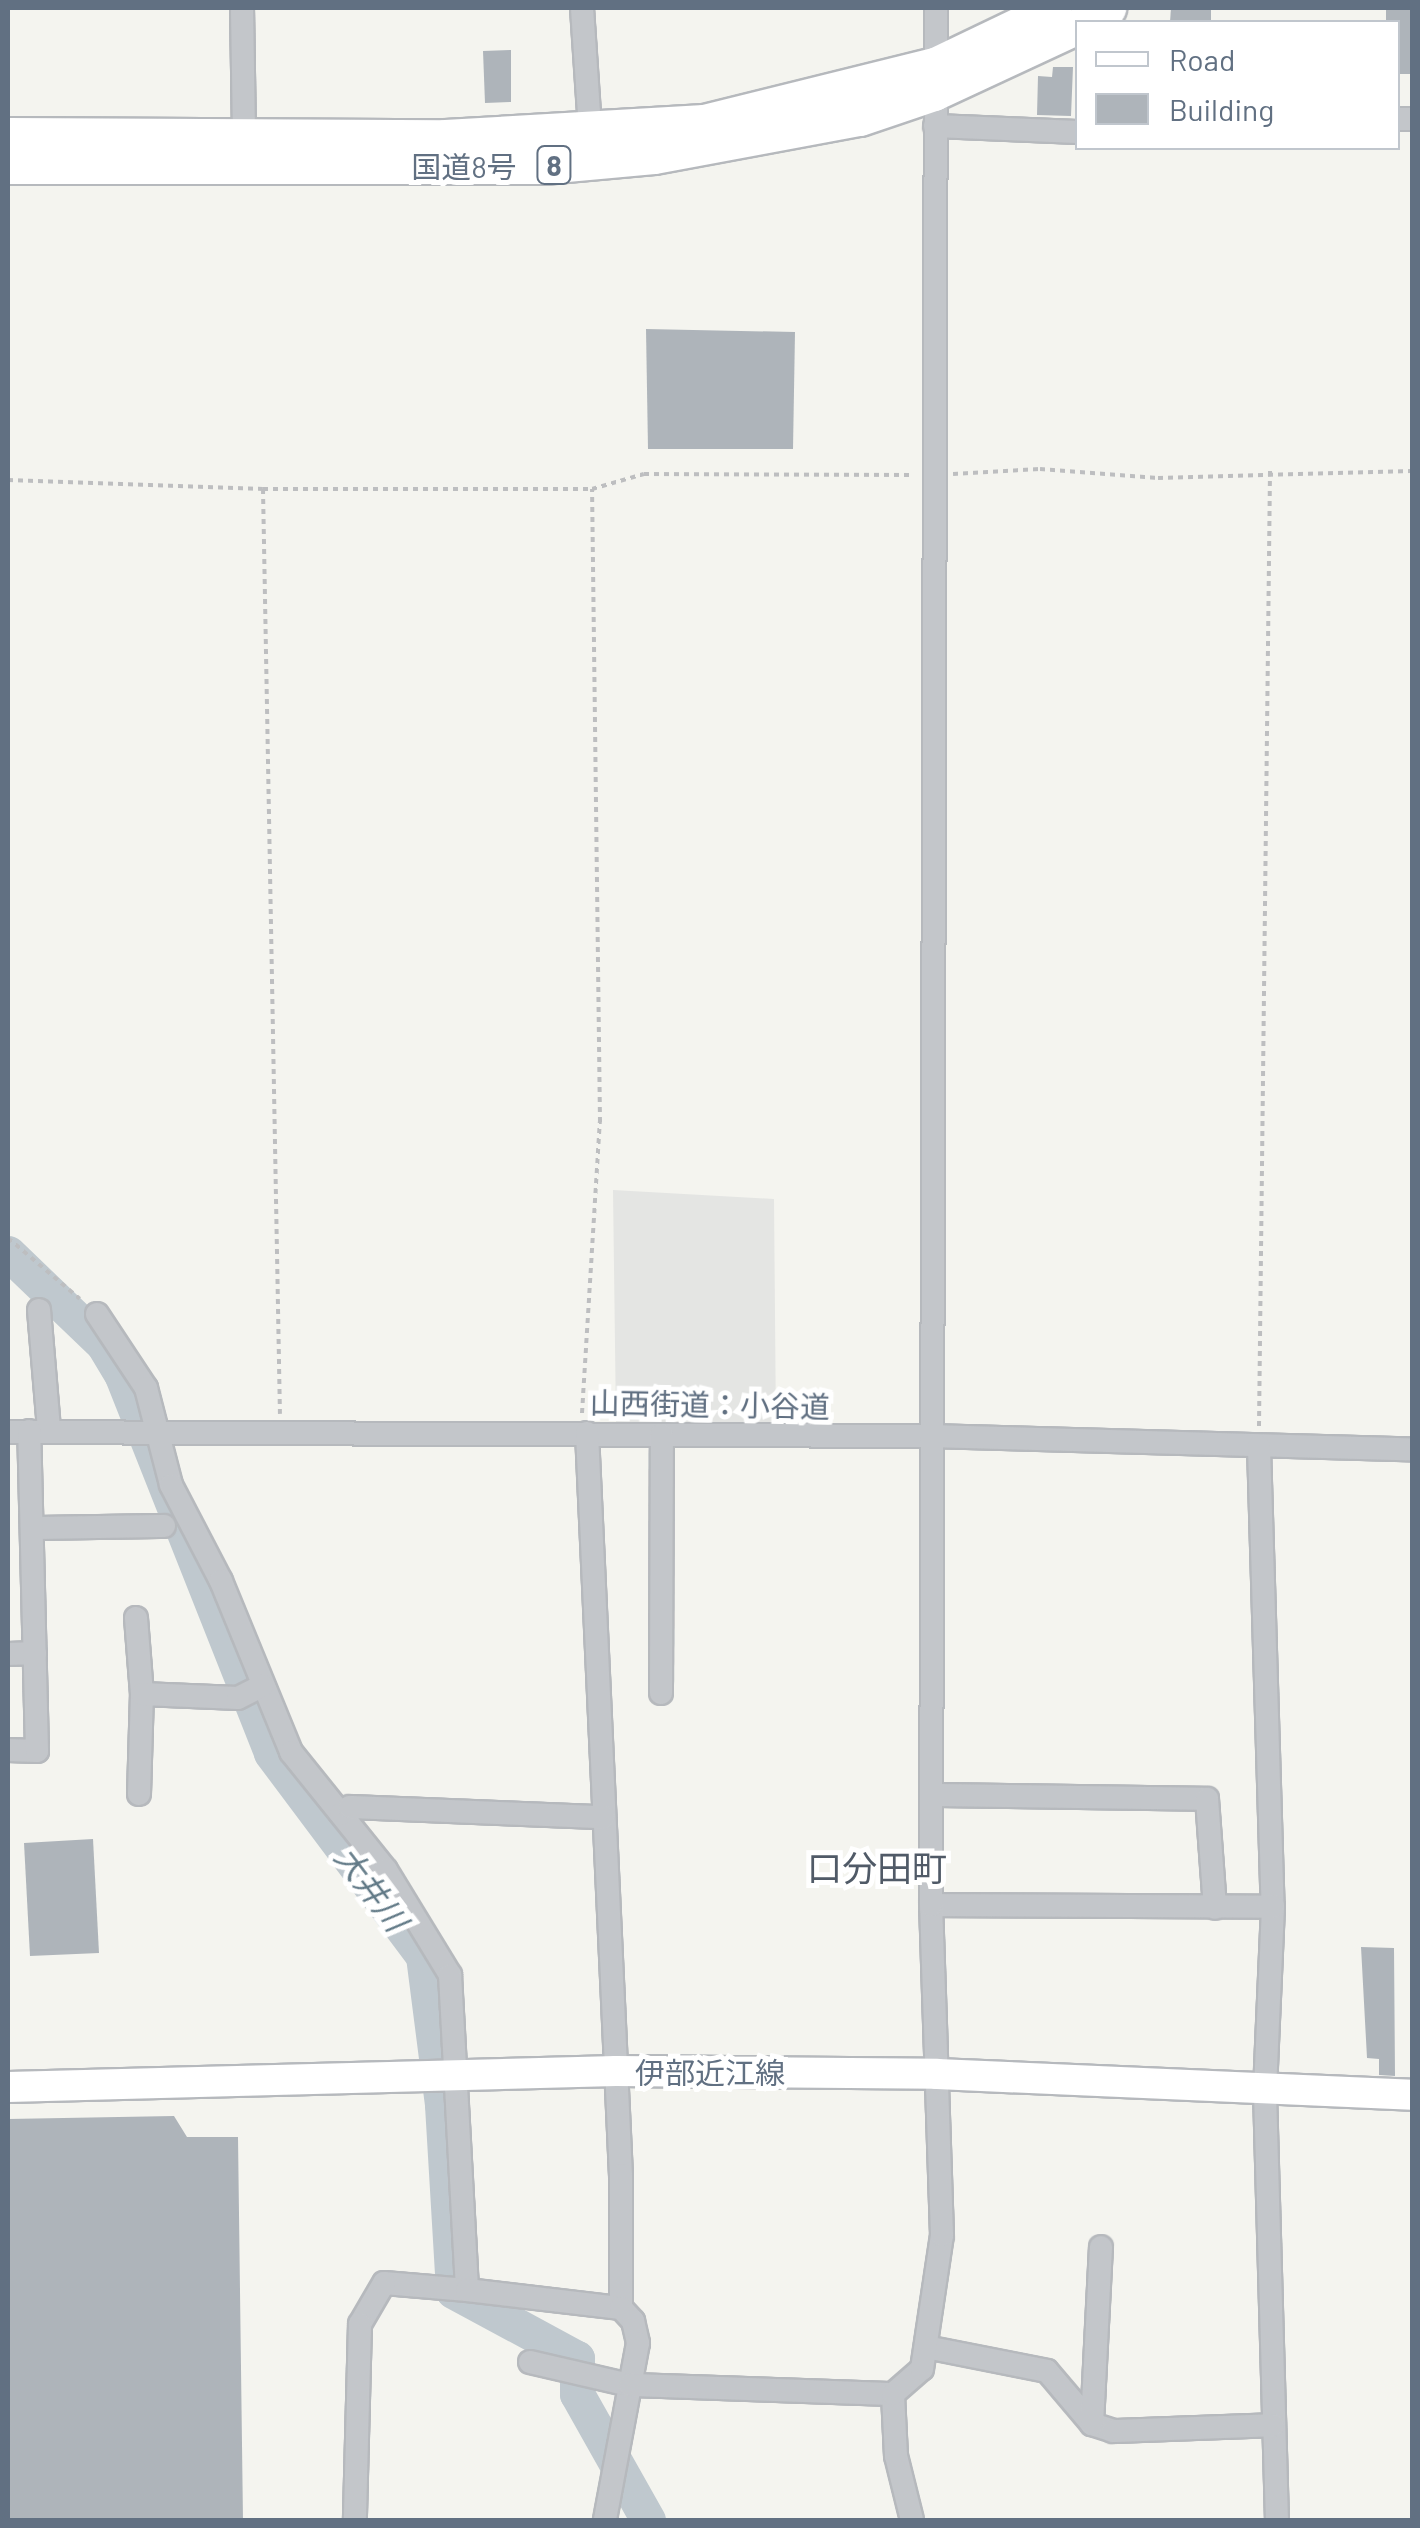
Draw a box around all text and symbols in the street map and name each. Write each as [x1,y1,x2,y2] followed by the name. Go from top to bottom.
[1075,20,1400,150] legend
[1169,41,1235,77] text: Road
[1169,91,1274,127] text: Building
[534,142,574,188] road number: 8
[411,148,517,184] street label: 国道8号
[590,1384,830,1424] street label: 山西街道：小谷道
[328,1838,416,1938] water label: 大井川
[807,1846,947,1888] district label: 口分田町
[635,2054,785,2090] street label: 伊部近江線

